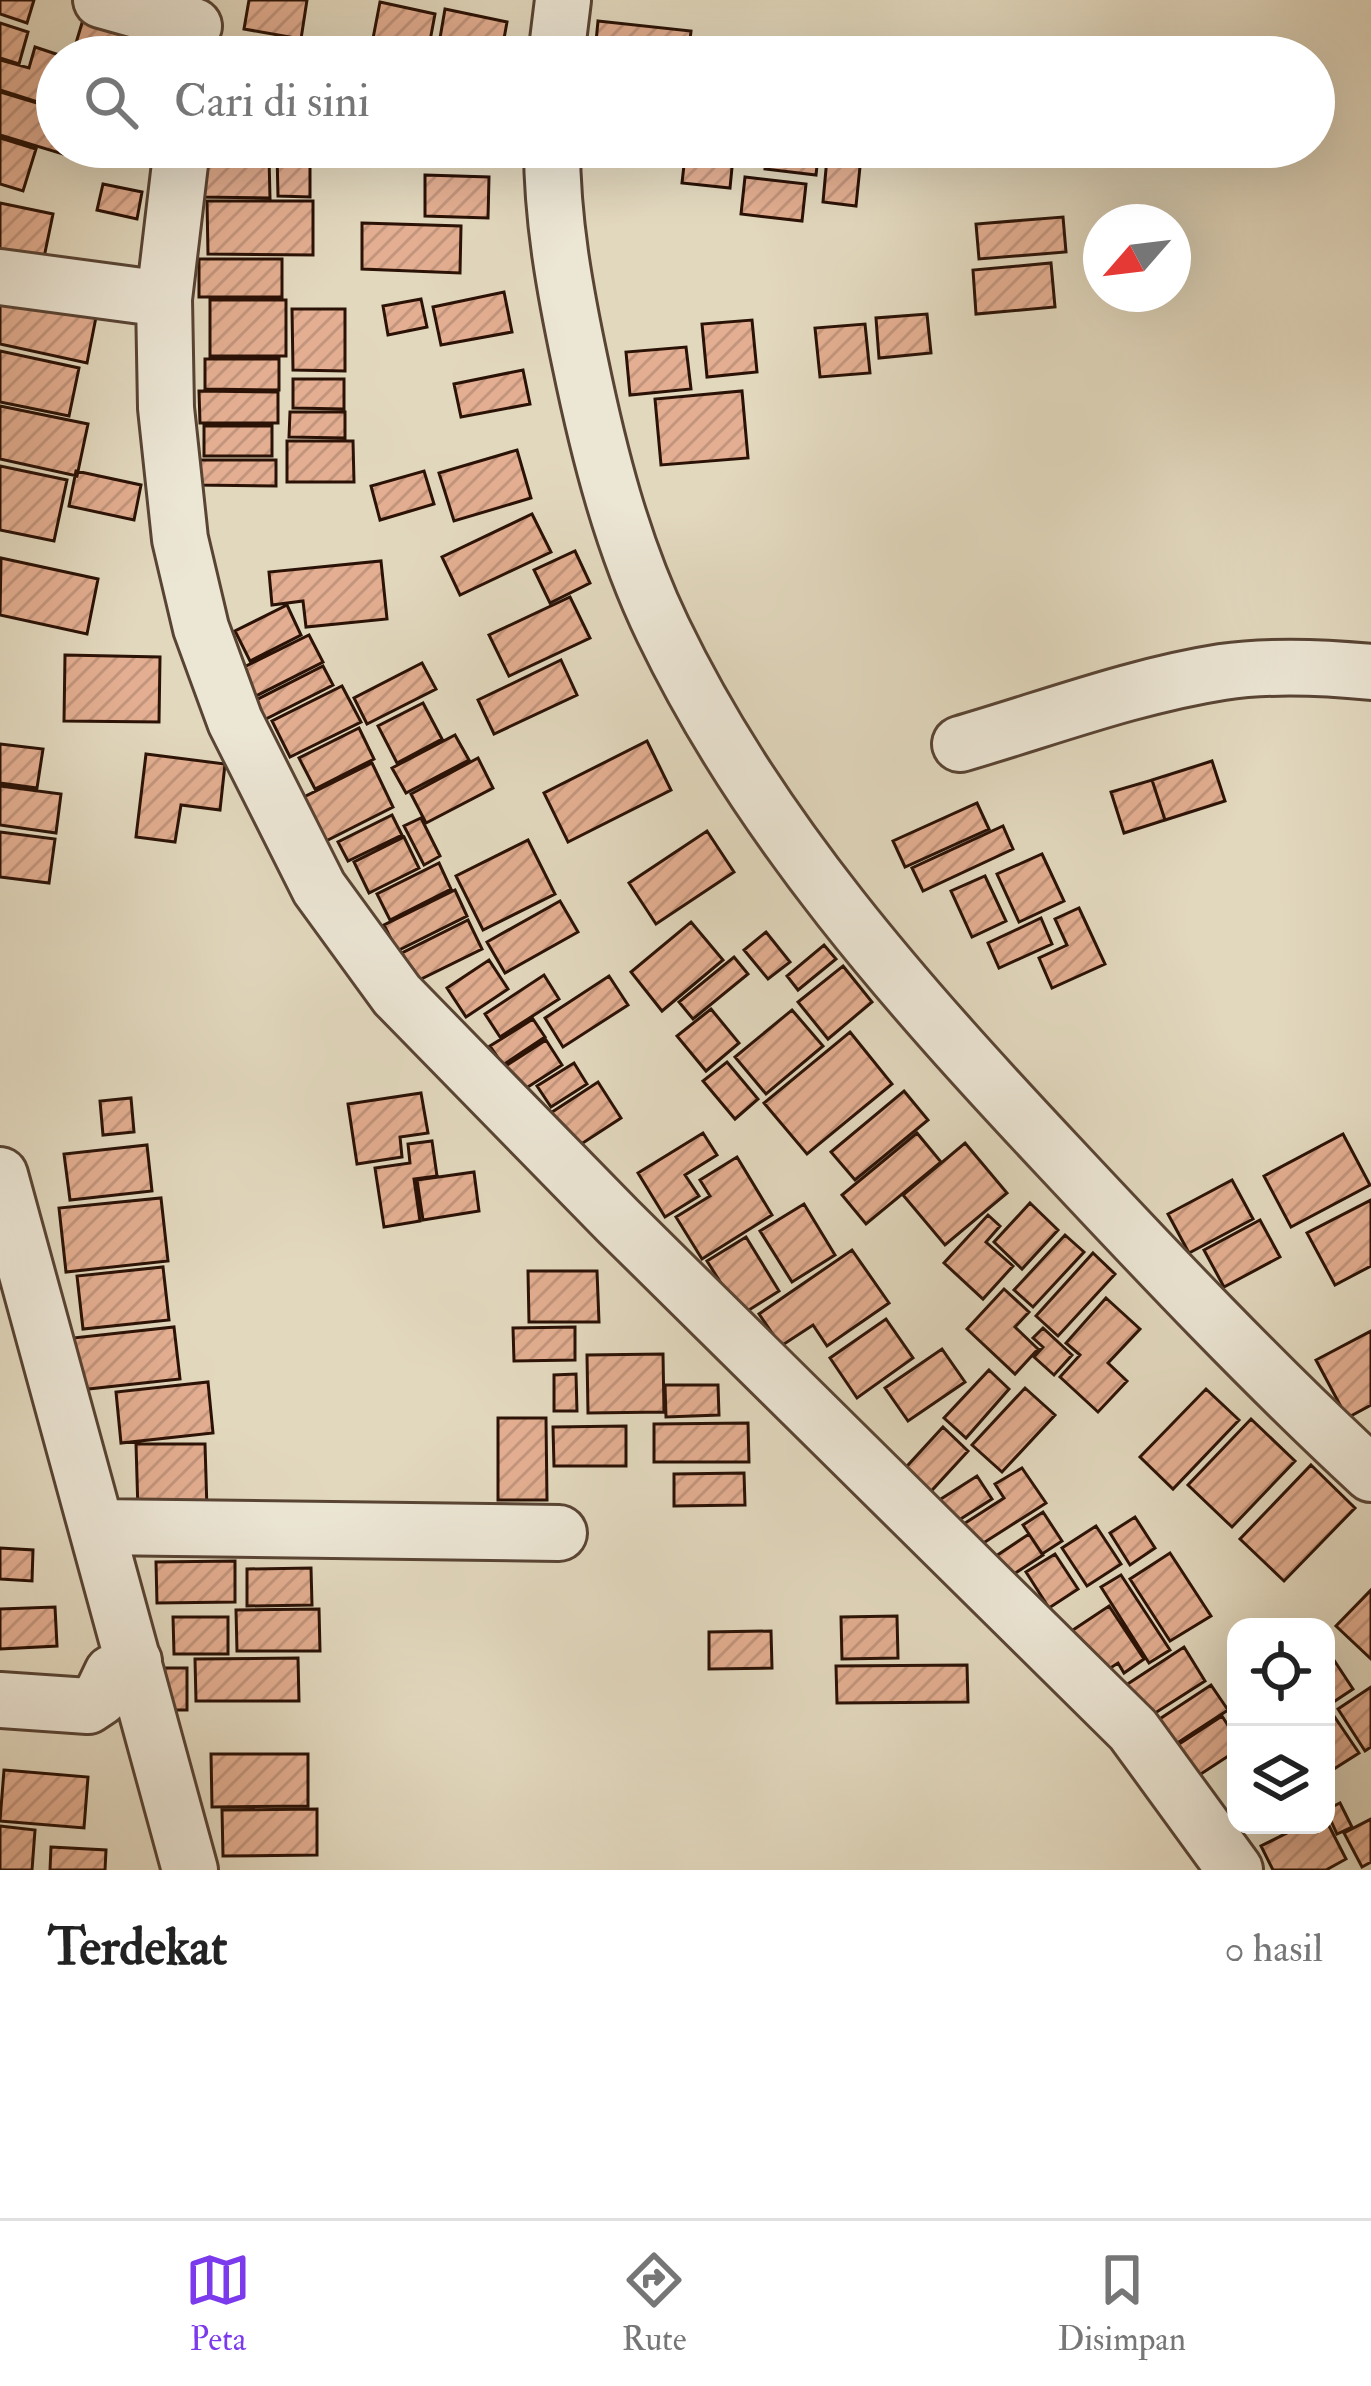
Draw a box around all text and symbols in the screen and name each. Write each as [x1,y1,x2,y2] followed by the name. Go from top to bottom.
[36,36,1335,168] search box
[78,69,144,135] icon: search
[174,74,370,130] text: Cari di sini
[1083,204,1191,312] north arrow
[1227,1618,1335,1834] map controls
[1227,1618,1335,1726] button: locate
[1227,1726,1335,1834] button: layers
[48,1916,227,1980] text: Terdekat
[1225,1924,1323,1973] text: 0 hasil
[185,2247,251,2360] tab: Peta
[621,2247,687,2360] tab: Rute
[1057,2247,1186,2360] tab: Disimpan

